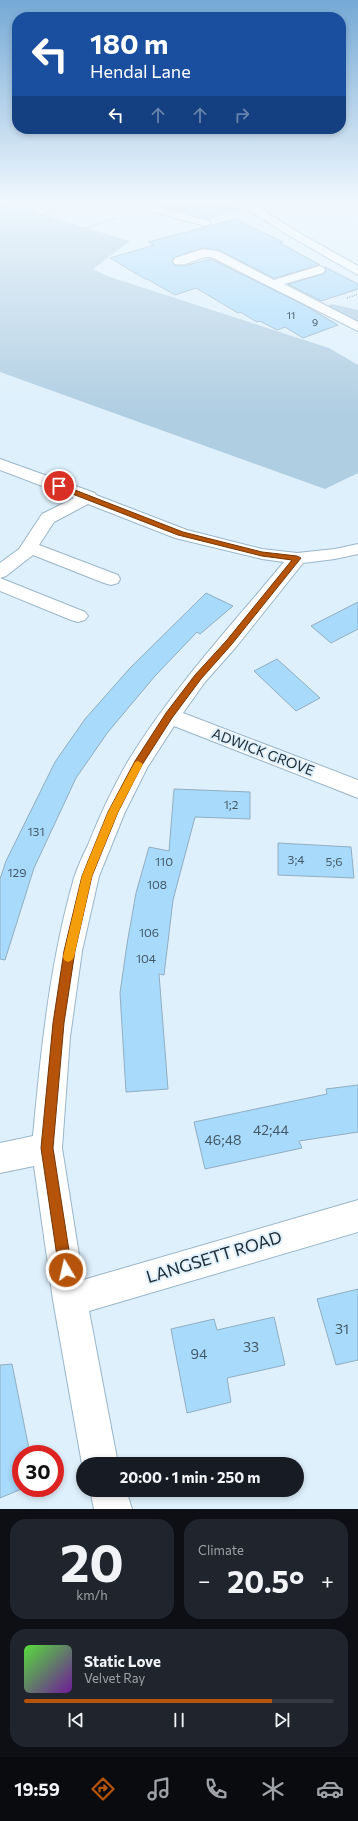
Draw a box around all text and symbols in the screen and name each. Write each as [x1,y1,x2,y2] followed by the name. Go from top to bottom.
[90,26,168,60] text: 180 m
[24,28,76,80] icon: left
[90,60,191,82] text: Hendal Lane
[105,104,127,126] icon: left
[147,104,169,126] icon: ahead
[189,104,211,126] icon: ahead
[231,104,253,126] icon: right
[287,309,295,321] house number: 11
[312,316,318,328] house number: 9
[42,469,76,503] pin
[48,475,70,497] icon: arrive
[210,724,317,779] street label: ADWICK GROVE
[224,797,239,812] house number: 1;2
[27,824,45,838] house number: 131
[288,852,304,867] house number: 3;4
[155,854,173,868] house number: 110
[325,854,343,869] house number: 5;6
[7,865,27,879] house number: 129
[147,877,167,891] house number: 108
[139,925,159,939] house number: 106
[136,951,156,965] house number: 104
[253,1121,290,1138] house number: 42;44
[204,1131,242,1148] house number: 46;48
[144,1226,284,1287] street label: LANGSETT ROAD
[45,1249,87,1291] position arrow
[335,1320,349,1337] house number: 31
[243,1338,259,1355] house number: 33
[191,1345,208,1362] house number: 94
[12,1445,64,1497] speed limit sign: 30
[120,1468,260,1486] text: 20:00 · 1 min · 250 m
[60,1529,124,1593] text: 20
[198,1542,244,1558] text: Climate
[227,1562,304,1599] text: 20.5°
[198,1567,211,1594] text: −
[321,1567,334,1594] text: +
[76,1587,108,1603] text: km/h
[84,1652,161,1670] text: Static Love
[84,1670,145,1686] text: Velvet Ray
[65,1709,87,1731] icon: previous
[168,1709,190,1731] icon: pause
[271,1709,293,1731] icon: next
[89,1775,117,1803] icon: directions
[145,1775,173,1803] icon: music
[202,1775,230,1803] icon: phone
[259,1775,287,1803] icon: climate
[316,1775,344,1803] icon: car
[14,1778,60,1800] text: 19:59

